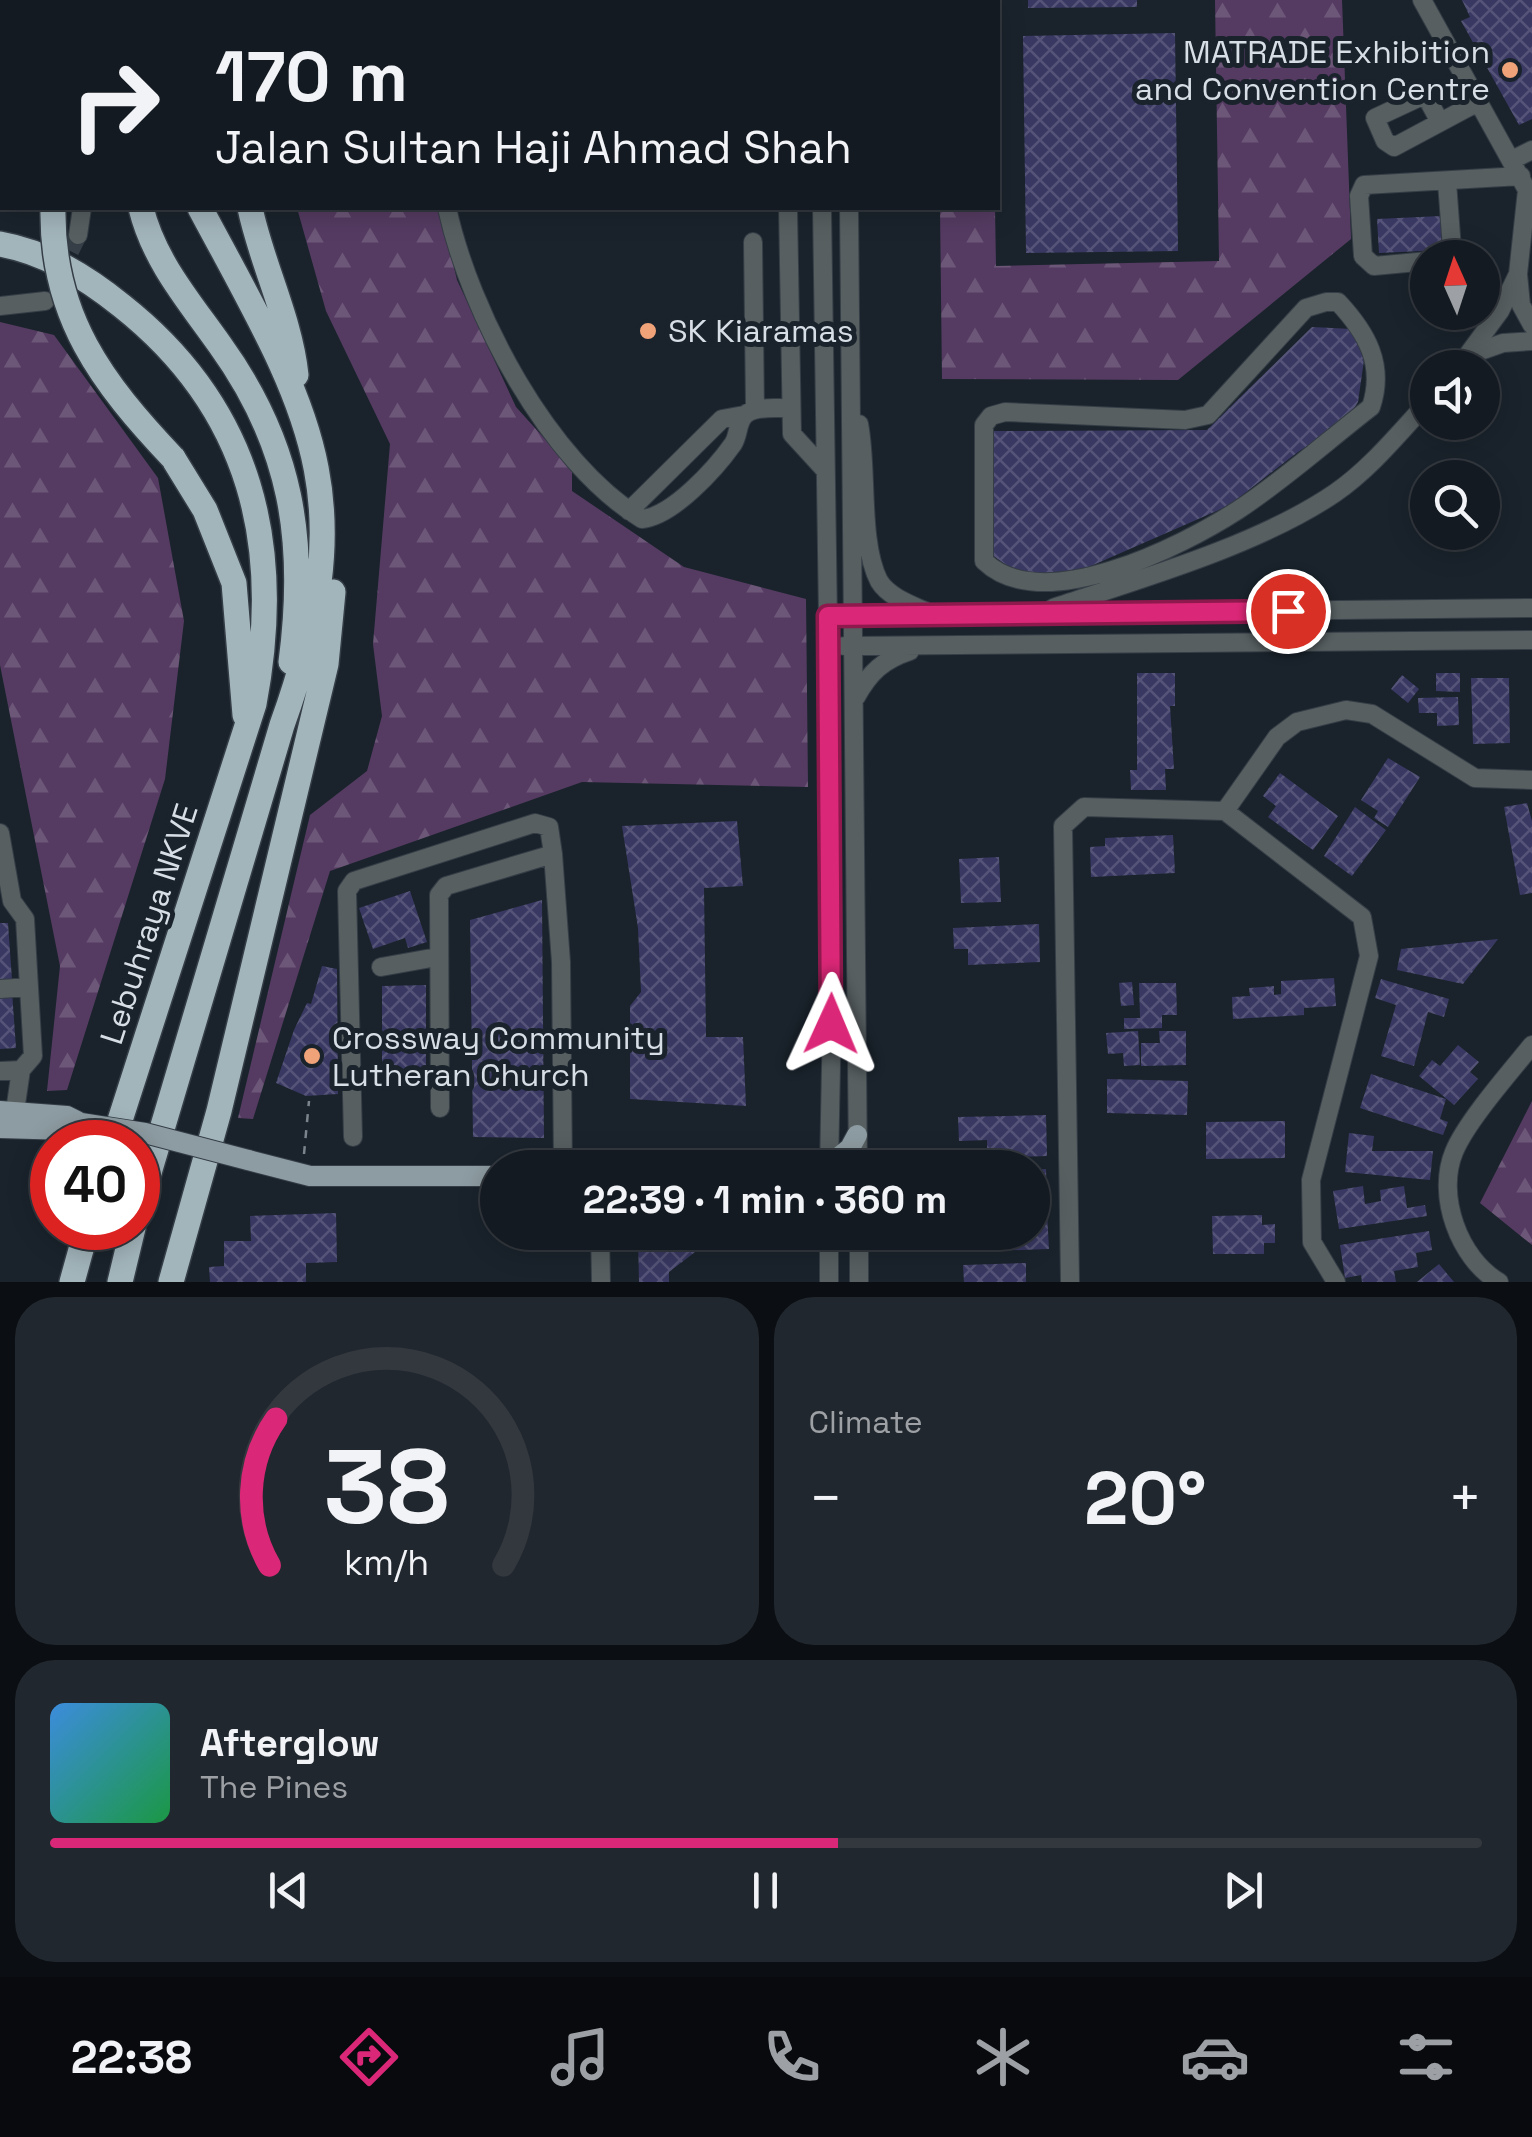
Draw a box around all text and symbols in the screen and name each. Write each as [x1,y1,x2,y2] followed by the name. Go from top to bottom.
[215,32,408,121] text: 170 m
[1135,32,1490,109] place label: MATRADE Exhibition and Convention Centre
[50,40,180,170] icon: right
[1499,59,1521,81] marker: MATRADE Exhibition and Convention Centre
[215,119,852,176] text: Jalan Sultan Haji Ahmad Shah
[1410,240,1500,330] north arrow
[1410,240,1500,550] map controls
[668,311,854,351] place label: SK Kiaramas
[637,320,659,342] marker: SK Kiaramas
[1410,350,1500,440] button: sound
[1410,460,1500,550] button: search
[1246,569,1331,654] pin
[1261,584,1316,639] icon: arrive
[91,799,207,1049] street label: Lebuhraya NKVE
[779,972,883,1076] position arrow
[332,1018,665,1095] place label: Crossway Community Lutheran Church
[301,1045,323,1067] marker: Crossway Community Lutheran Church
[30,1120,160,1250] speed limit sign: 40
[583,1176,947,1224] text: 22:39 · 1 min · 360 m
[809,1402,923,1442] text: Climate
[324,1421,450,1553] text: 38
[1084,1450,1207,1546] text: 20°
[809,1463,843,1533] text: −
[1448,1463,1482,1533] text: +
[344,1540,429,1585] text: km/h
[200,1719,380,1767] text: Afterglow
[200,1767,348,1807] text: The Pines
[261,1863,316,1918] icon: previous
[738,1863,793,1918] icon: pause
[1216,1863,1271,1918] icon: next
[334,2022,404,2092] icon: directions
[545,2022,615,2092] icon: music
[757,2022,827,2092] icon: phone
[968,2022,1038,2092] icon: climate
[1180,2022,1250,2092] icon: car
[1391,2022,1461,2092] icon: filters
[71,2029,192,2086] text: 22:38

